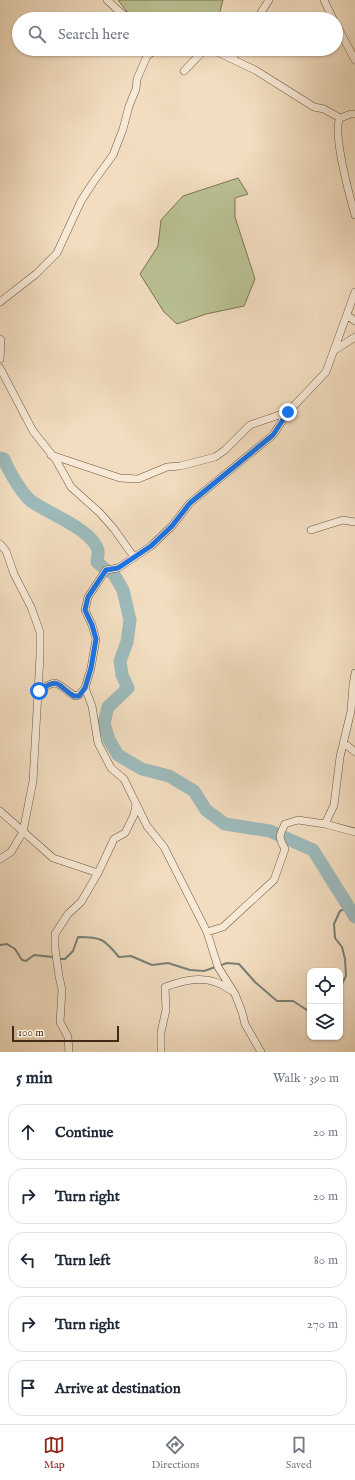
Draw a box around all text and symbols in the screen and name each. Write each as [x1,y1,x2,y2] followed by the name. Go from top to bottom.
[12,12,343,56] search box
[26,23,48,45] icon: search
[58,25,129,44] text: Search here
[279,403,297,421] route end
[30,682,48,700] route start
[307,968,343,1040] map controls
[307,968,343,1004] button: locate
[307,1004,343,1040] button: layers
[12,1024,119,1043] scale bar
[18,1026,44,1040] text: 100 m
[16,1068,53,1089] text: 5 min
[273,1070,339,1087] text: Walk · 390 m
[17,1121,39,1143] icon: ahead
[55,1123,113,1142] text: Continue
[313,1124,338,1141] text: 20 m
[17,1185,39,1207] icon: right
[55,1187,120,1206] text: Turn right
[313,1188,338,1205] text: 20 m
[17,1249,39,1271] icon: left
[55,1251,111,1270] text: Turn left
[314,1252,338,1269] text: 80 m
[17,1313,39,1335] icon: right
[55,1315,120,1334] text: Turn right
[307,1316,338,1333] text: 270 m
[17,1377,39,1399] icon: arrive
[55,1379,181,1398] text: Arrive at destination
[43,1434,65,1472] tab: Map
[152,1434,199,1472] tab: Directions
[286,1434,312,1472] tab: Saved

